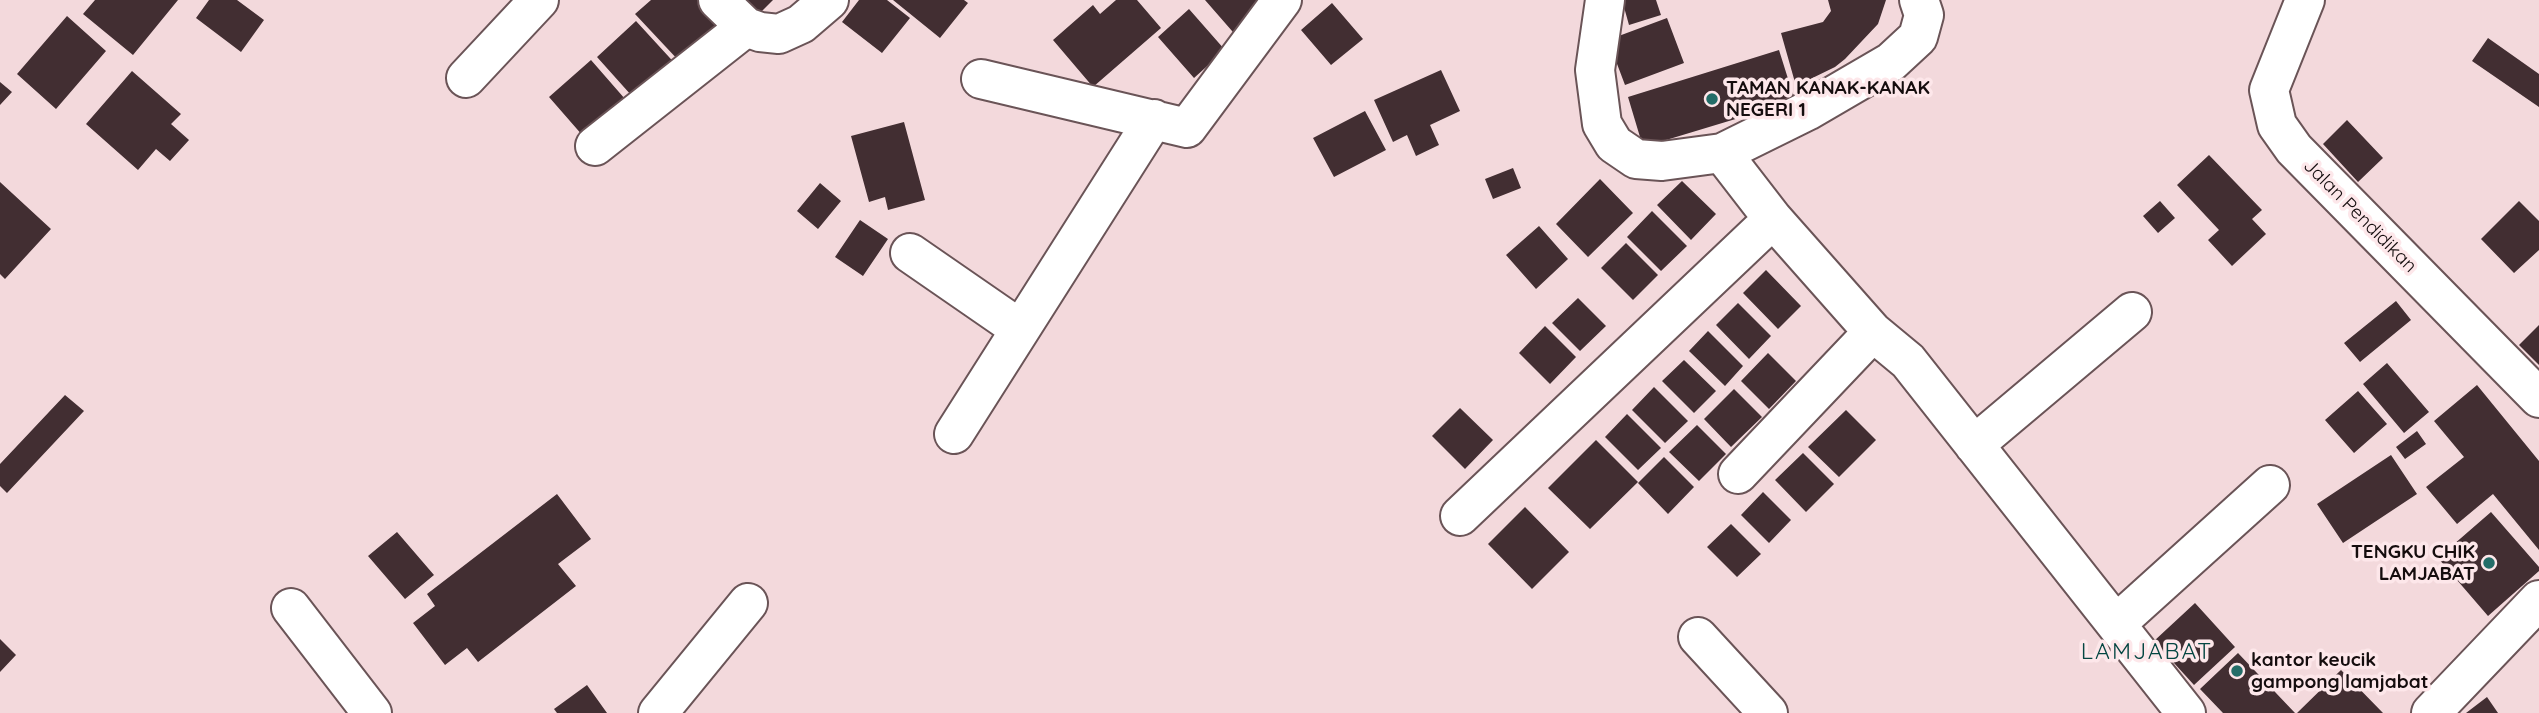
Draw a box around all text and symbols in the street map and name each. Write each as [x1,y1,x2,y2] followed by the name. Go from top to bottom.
[1726,77,1930,121] place label: TAMAN KANAK-KANAK NEGERI 1
[1704,91,1720,107] marker: TAMAN KANAK-KANAK NEGERI 1
[2299,155,2421,277] street label: Jalan Pendidikan
[2351,541,2475,585] place label: TENGKU CHIK LAMJABAT
[2481,555,2497,571] marker: TENGKU CHIK LAMJABAT
[2082,638,2212,666] district label: LAMJABAT
[2251,649,2428,693] place label: kantor keucik gampong lamjabat
[2229,663,2245,679] marker: kantor keucik gampong lamjabat

